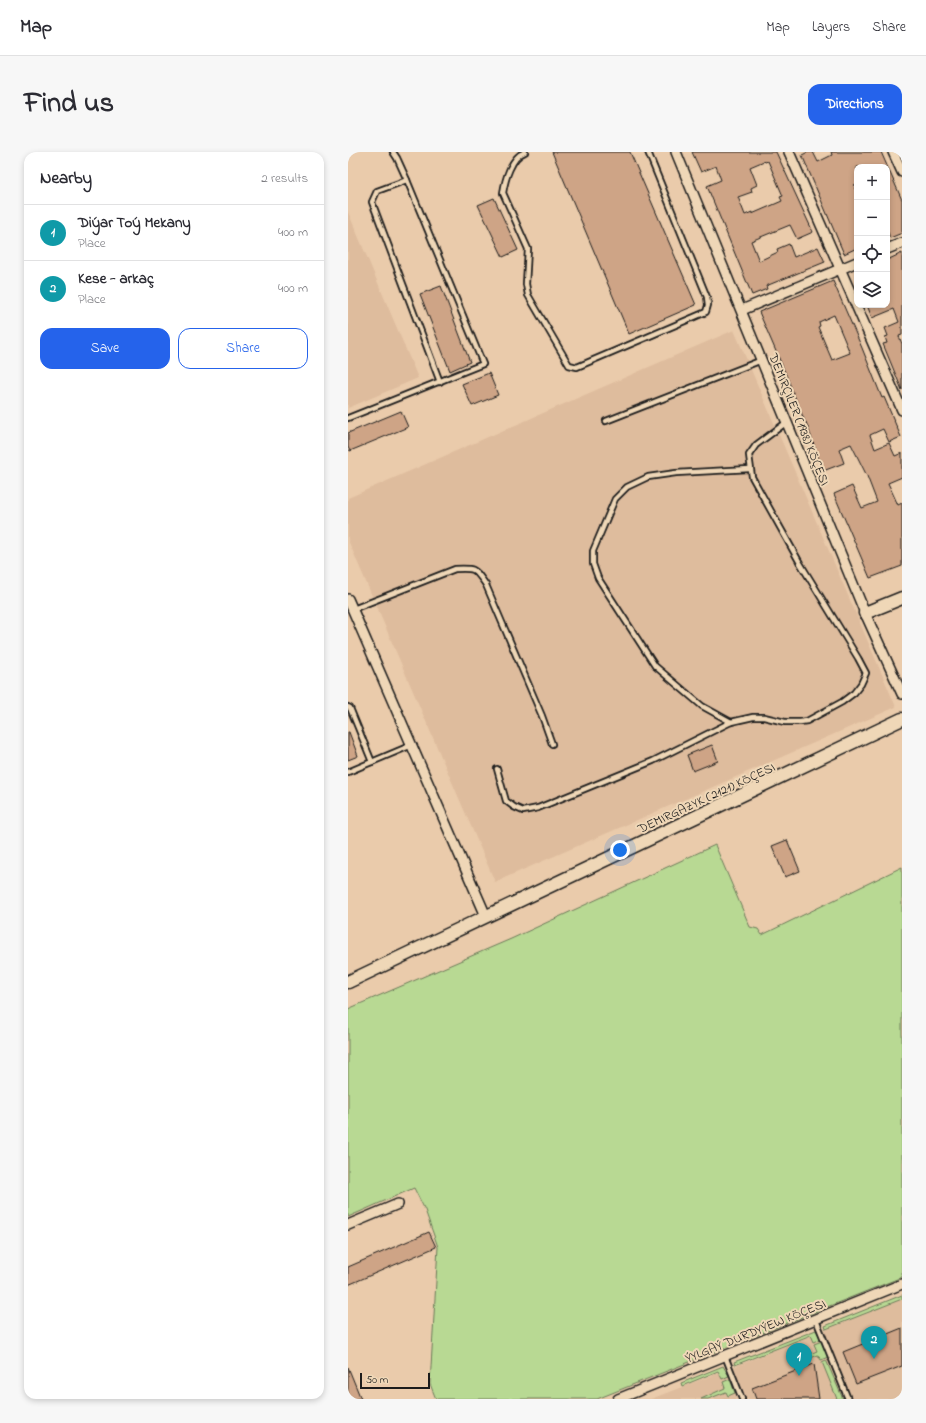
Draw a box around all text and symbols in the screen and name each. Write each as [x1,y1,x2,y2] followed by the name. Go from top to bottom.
[20,14,52,41] text: Map
[766,17,790,38] text: Map
[812,17,850,38] text: Layers
[872,17,906,38] text: Share
[24,84,114,125] text: Find us
[808,84,902,125] button: Directions
[854,164,890,308] map controls
[854,164,890,200] button: +
[40,166,92,191] text: Nearby
[261,169,308,188] text: 2 results
[854,200,890,236] button: −
[78,212,191,234] text: Diýar Toý Mekany
[51,223,55,242] text: 1
[278,223,308,242] text: 400 m
[78,234,106,253] text: Place
[854,236,890,272] button: locate
[78,268,154,290] text: Kese - arkaç
[854,272,890,308] button: layers
[50,279,56,298] text: 2
[278,279,308,298] text: 400 m
[78,290,106,309] text: Place
[40,328,170,369] button: Save
[178,328,308,369] button: Share
[763,350,834,489] street label: DEMIRÇILER (1938) KÖÇESI
[634,758,779,839] street label: DEMIRGAZYK (2121) KÖÇESI
[610,840,630,860] your location
[682,1294,829,1368] street label: ÝYLGAÝ DURDYÝEW KÖÇESI
[861,1326,887,1359] pin: 2
[786,1343,812,1376] pin: 1
[360,1371,430,1390] scale bar
[366,1372,388,1388] text: 50 m

